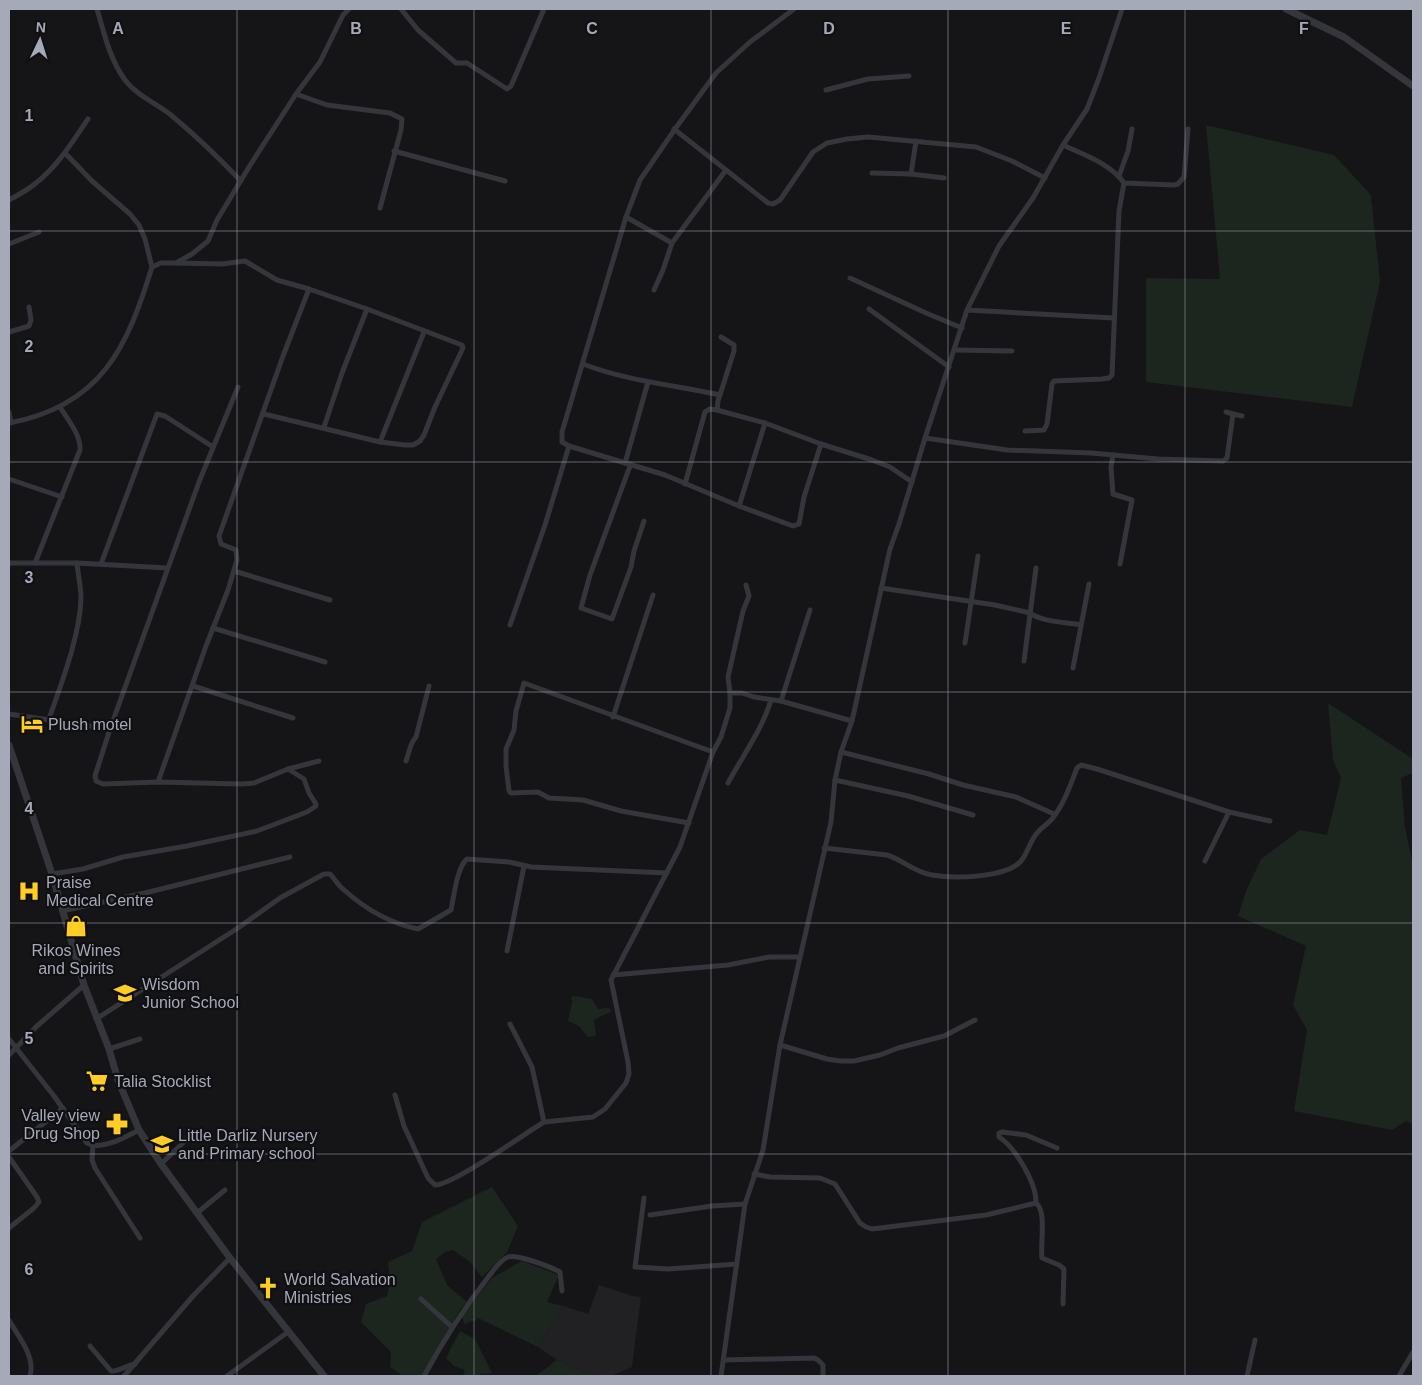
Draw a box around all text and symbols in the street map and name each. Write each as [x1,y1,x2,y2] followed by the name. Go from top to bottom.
[15,15,65,65] north arrow
[35,19,47,35] text: N
[112,20,124,37] text: A
[350,20,362,37] text: B
[586,20,598,37] text: C
[823,20,835,37] text: D
[1061,20,1072,37] text: E
[1299,20,1309,37] text: F
[25,107,34,124] text: 1
[25,338,34,355] text: 2
[25,569,34,586] text: 3
[19,711,45,737] hotel icon: Plush motel
[48,716,132,733] place label: Plush motel
[25,800,34,817] text: 4
[46,874,154,909] place label: Praise Medical Centre
[16,878,42,904] hospital icon: Praise Medical Centre
[63,913,89,939] shop icon: Rikos Wines and Spirits
[32,942,120,977] place label: Rikos Wines and Spirits
[142,976,239,1011] place label: Wisdom Junior School
[112,980,138,1006] school or university icon: Wisdom Junior School
[25,1030,34,1047] text: 5
[84,1068,110,1094] supermarket icon: Talia Stocklist
[114,1073,211,1090] place label: Talia Stocklist
[21,1107,100,1142] place label: Valley view Drug Shop
[104,1111,130,1137] pharmacy icon: Valley view Drug Shop
[178,1127,318,1162] place label: Little Darliz Nursery and Primary school
[149,1131,175,1157] school or university icon: Little Darliz Nursery and Primary school
[25,1261,34,1278] text: 6
[284,1271,396,1306] place label: World Salvation Ministries
[255,1275,281,1301] church icon: World Salvation Ministries

